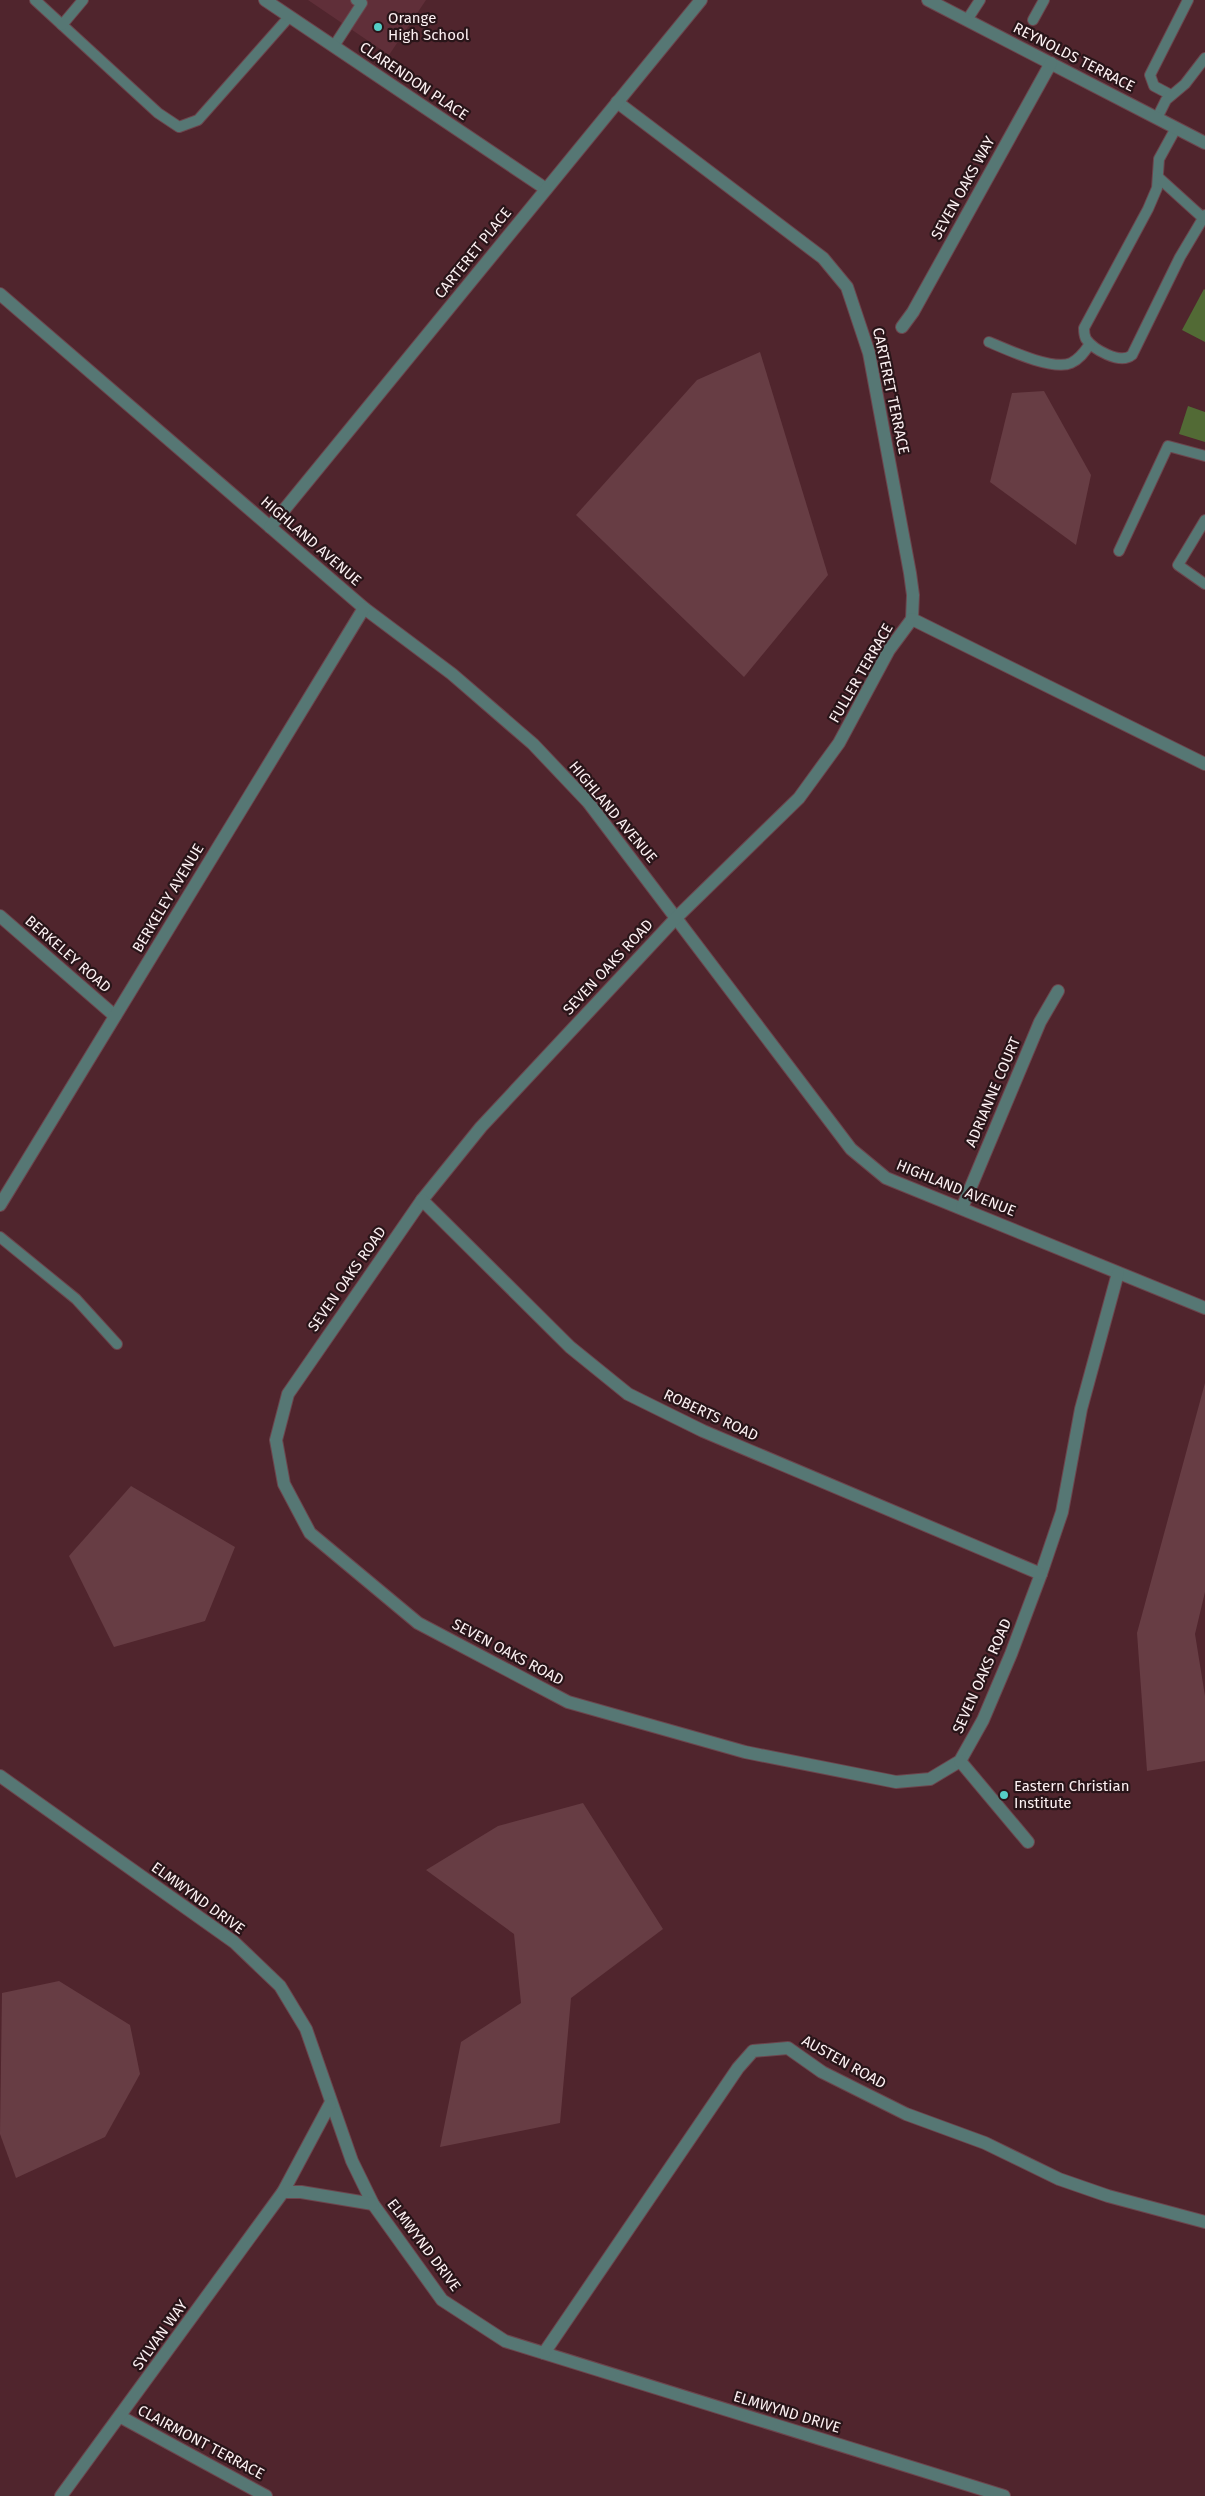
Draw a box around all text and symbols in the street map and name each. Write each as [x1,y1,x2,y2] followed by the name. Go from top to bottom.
[388,9,470,44] place label: Orange High School
[1010,19,1138,95] street label: REYNOLDS TERRACE
[372,21,384,33] marker: Orange High School
[356,38,472,124] street label: CLARENDON PLACE
[927,133,999,243] street label: SEVEN OAKS WAY
[431,204,515,302] street label: CARTERET PLACE
[869,326,913,456] street label: CARTERET TERRACE
[257,492,365,590] street label: HIGHLAND AVENUE
[825,620,897,726] street label: FULLER TERRACE
[565,757,661,867] street label: HIGHLAND AVENUE
[128,840,208,956] street label: BERKELEY AVENUE
[21,912,115,996] street label: BERKELEY ROAD
[559,916,657,1018] street label: SEVEN OAKS ROAD
[962,1034,1024,1150] street label: ADRIANNE COURT
[894,1156,1018,1220] street label: HIGHLAND AVENUE
[304,1223,390,1335] street label: SEVEN OAKS ROAD
[661,1385,761,1445] street label: ROBERTS ROAD
[449,1615,567,1689] street label: SEVEN OAKS ROAD
[949,1616,1015,1736] street label: SEVEN OAKS ROAD
[1014,1777,1129,1812] place label: Eastern Christian Institute
[998,1789,1010,1801] marker: Eastern Christian Institute
[148,1858,248,1938] street label: ELMWYND DRIVE
[799,2031,889,2093] street label: AUSTEN ROAD
[383,2195,465,2295] street label: ELMWYND DRIVE
[129,2296,192,2373] street label: SYLVAN WAY
[731,2387,843,2437] street label: ELMWYND DRIVE
[135,2401,267,2483] street label: CLAIRMONT TERRACE

